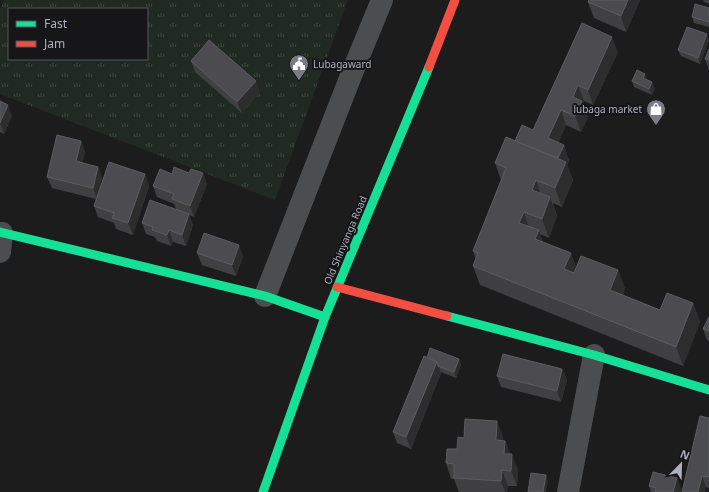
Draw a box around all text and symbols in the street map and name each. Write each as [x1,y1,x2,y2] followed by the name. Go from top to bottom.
[8,8,148,60] legend
[44,15,68,32] text: Fast
[43,35,65,52] text: Jam
[288,53,310,81] public building icon: Lubagaward
[313,57,372,71] place label: Lubagaward
[645,98,667,126] shop icon: lubaga market
[573,102,642,116] place label: lubaga market
[320,194,370,286] street label: Old Shinyanga Road
[661,444,701,484] north arrow
[678,446,692,463] text: N

